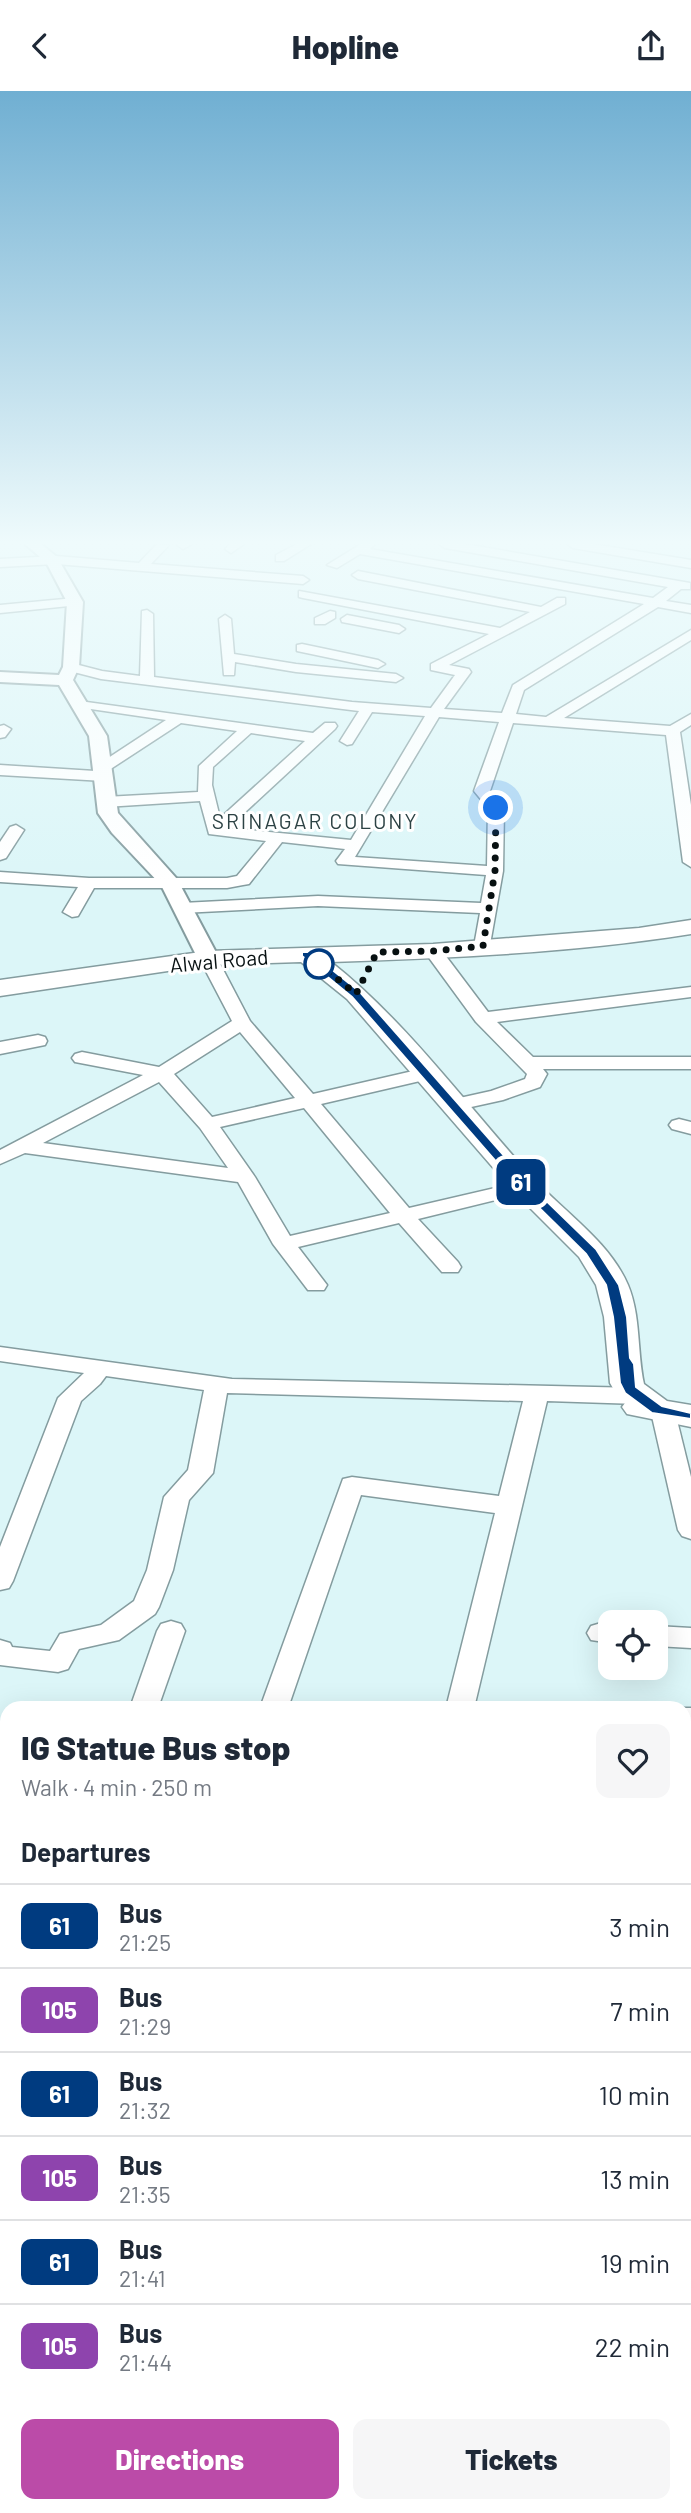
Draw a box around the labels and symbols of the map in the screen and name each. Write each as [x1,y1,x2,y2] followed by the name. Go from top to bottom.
[478,790,513,825] your location
[212,808,418,833] district label: SRINAGAR COLONY
[169,943,269,977] street label: Alwal Road
[304,949,334,979] unlabelled marker
[490,1159,552,1205] line badge: 61

